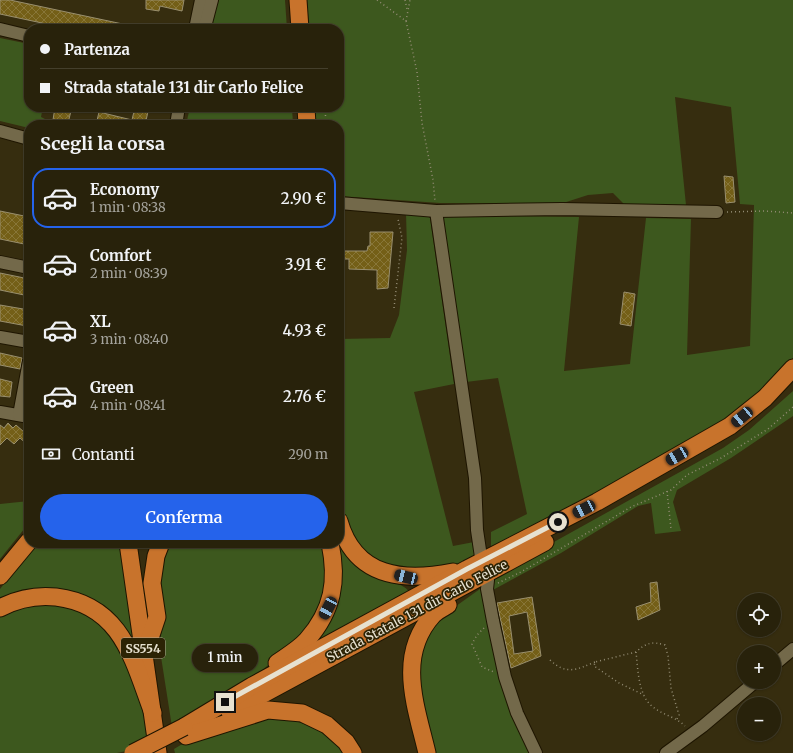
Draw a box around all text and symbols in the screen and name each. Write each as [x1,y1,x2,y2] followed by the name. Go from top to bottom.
[64,40,130,59] text: Partenza
[64,78,303,97] text: Strada statale 131 dir Carlo Felice
[40,132,165,155] text: Scegli la corsa
[42,180,78,216] icon: car
[90,180,159,199] text: Economy
[281,189,326,208] text: 2.90 €
[90,199,166,216] text: 1 min · 08:38
[42,246,78,282] icon: car
[90,246,151,265] text: Comfort
[285,255,326,274] text: 3.91 €
[90,265,168,282] text: 2 min · 08:39
[42,312,78,348] icon: car
[90,312,111,331] text: XL
[282,321,326,340] text: 4.93 €
[90,331,168,348] text: 3 min · 08:40
[42,378,78,414] icon: car
[90,378,134,397] text: Green
[283,387,326,406] text: 2.76 €
[90,397,166,414] text: 4 min · 08:41
[729,405,755,429] car
[40,443,62,465] icon: cash
[72,445,135,464] text: Contanti
[664,445,690,467] car
[288,446,328,463] text: 290 m
[40,494,328,540] button: Conferma
[571,498,597,520] car
[549,513,567,531] route start
[323,556,511,666] street label: Strada Statale 131 dir Carlo Felice
[393,568,419,586] car
[737,593,781,741] map controls
[737,593,781,637] button: locate
[317,595,339,621] car
[121,638,165,658] road number: SS554
[192,644,258,672] callout: 1 min
[737,645,781,689] button: +
[208,649,242,666] text: 1 min
[216,693,234,711] route end
[737,697,781,741] button: −

